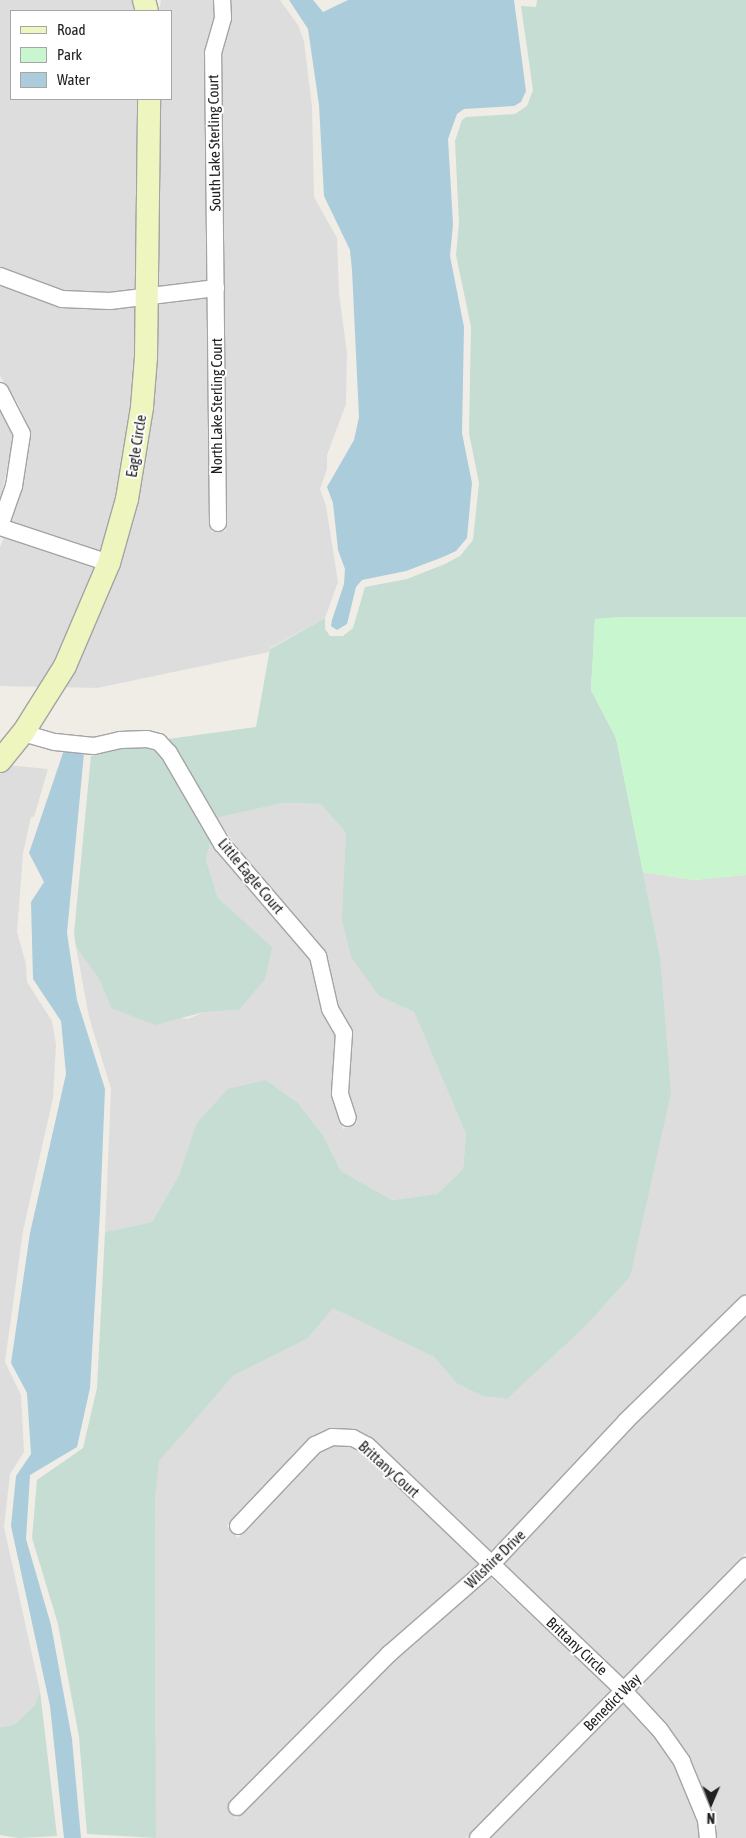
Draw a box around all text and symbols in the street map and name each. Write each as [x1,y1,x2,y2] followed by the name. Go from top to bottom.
[10,10,172,100] legend
[57,21,86,38] text: Road
[57,46,82,63] text: Park
[57,71,90,88] text: Water
[204,74,224,212] street label: South Lake Sterling Court
[208,338,226,474] street label: North Lake Sterling Court
[122,413,150,479] street label: Eagle Circle
[214,835,288,917] street label: Little Eagle Court
[355,1437,423,1501] street label: Brittany Court
[461,1526,529,1592] street label: Wilshire Drive
[543,1613,611,1679] street label: Brittany Circle
[579,1669,645,1735] street label: Benedict Way
[686,1778,736,1828] north arrow
[706,1810,715,1826] text: N

